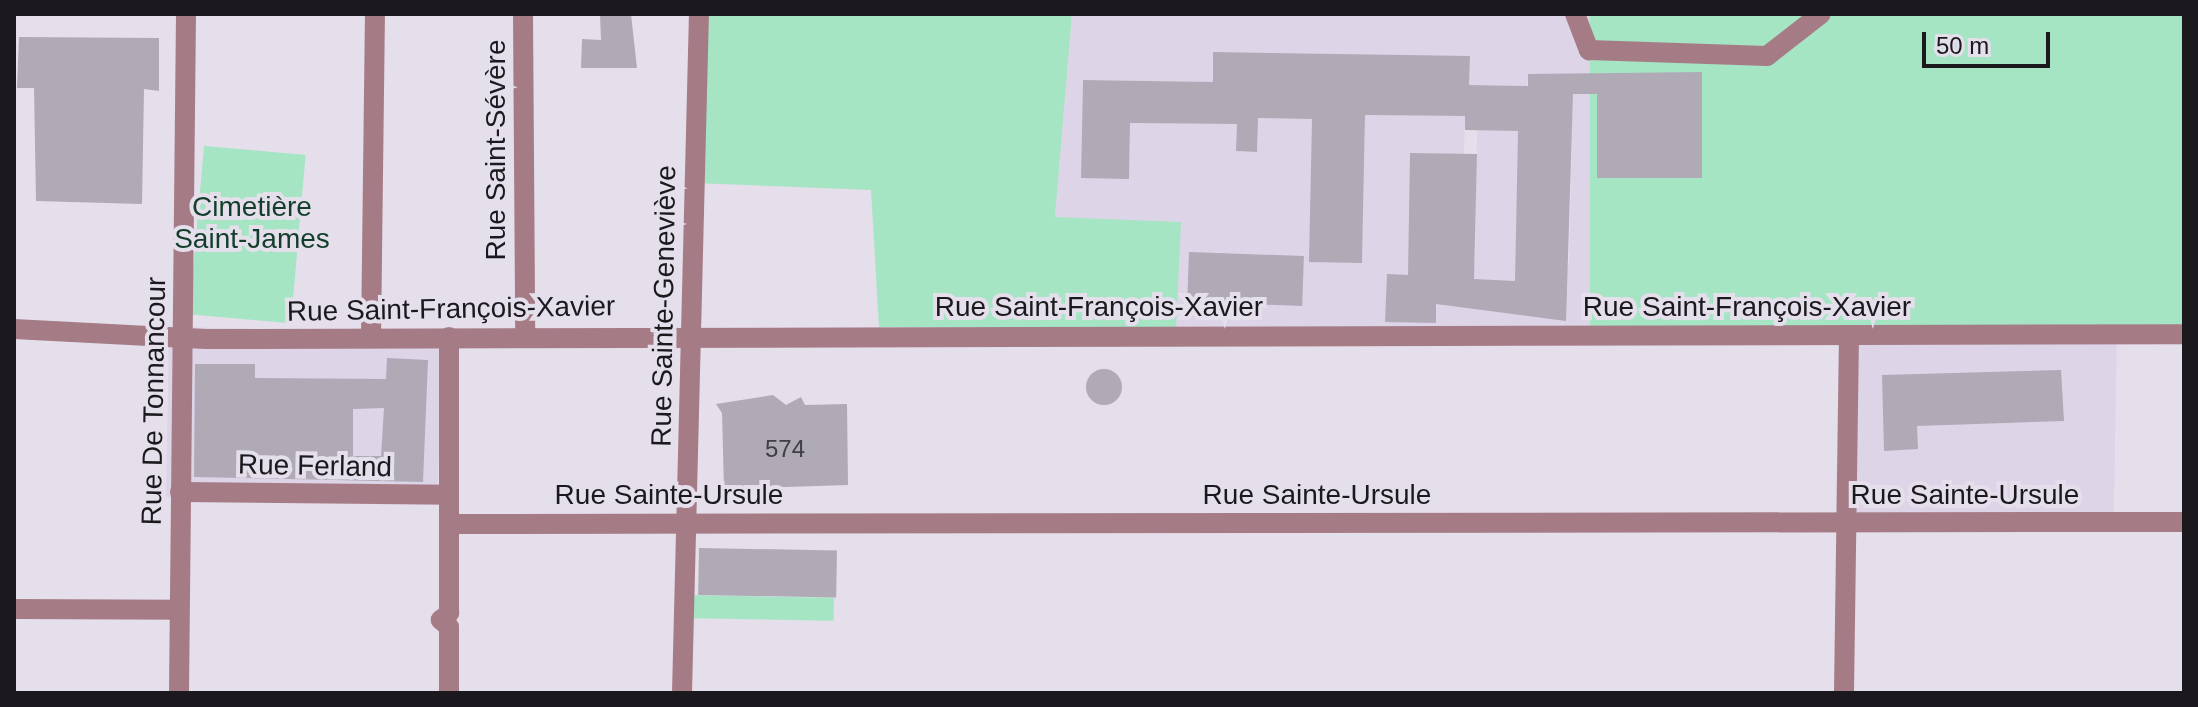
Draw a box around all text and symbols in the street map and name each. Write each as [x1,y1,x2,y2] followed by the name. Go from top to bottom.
[1926,16,2054,66] scale bar
[1936,32,1989,59] text: 50 m
[479,39,513,261] street label: Rue Saint-Sévère
[645,165,683,447] street label: Rue Sainte-Geneviève
[174,190,330,256] park label: Cimetière Saint-James
[135,276,173,526] street label: Rue De Tonnancour
[287,289,615,329] street label: Rue Saint-François-Xavier
[935,290,1263,324] street label: Rue Saint-François-Xavier
[1583,290,1911,324] street label: Rue Saint-François-Xavier
[765,435,805,463] house number: 574
[238,448,392,484] street label: Rue Ferland
[555,478,783,512] street label: Rue Sainte-Ursule
[1203,478,1431,512] street label: Rue Sainte-Ursule
[1851,478,2079,512] street label: Rue Sainte-Ursule

